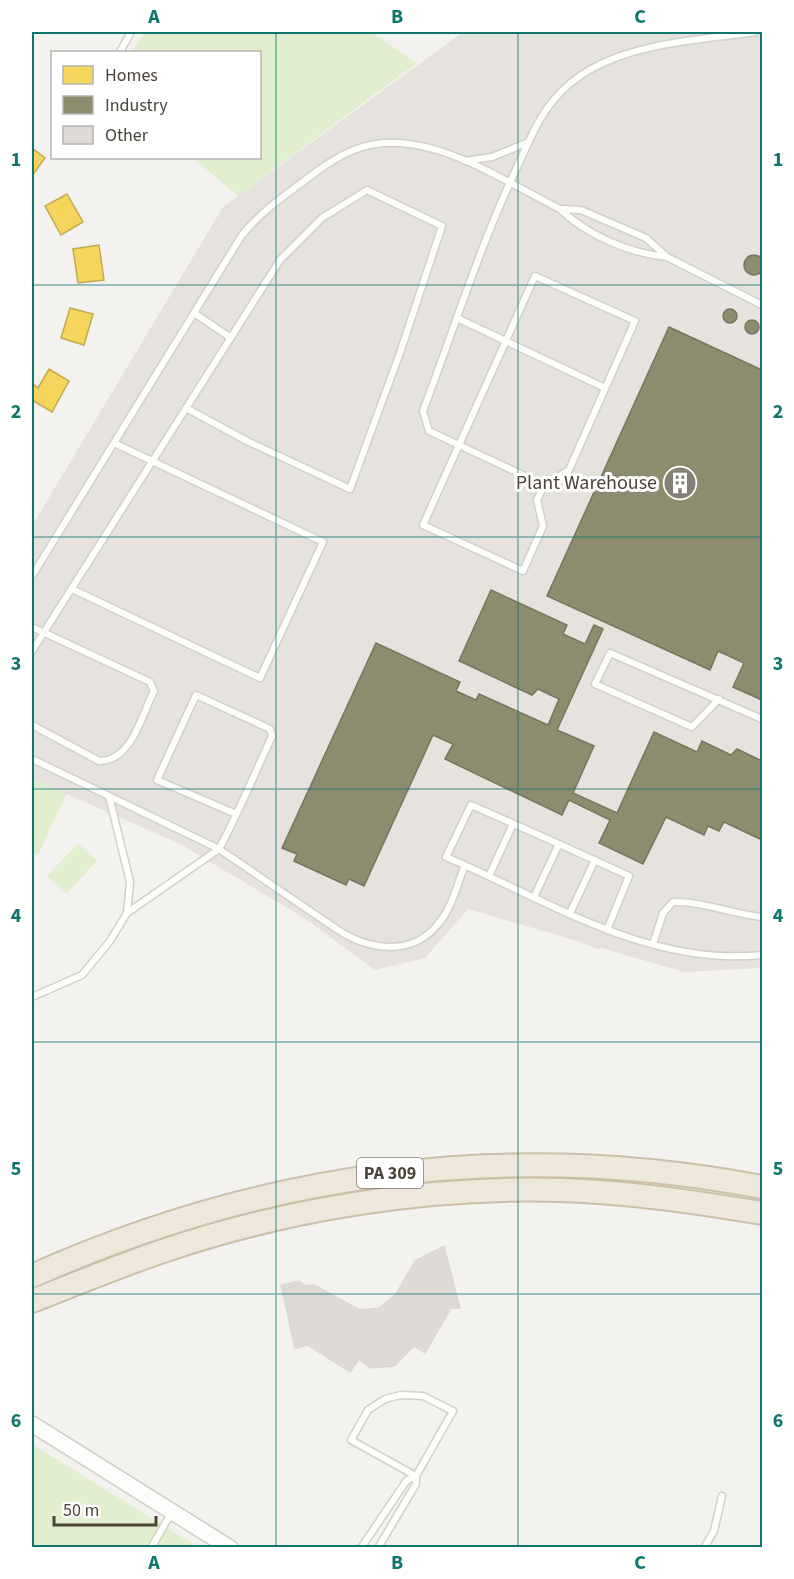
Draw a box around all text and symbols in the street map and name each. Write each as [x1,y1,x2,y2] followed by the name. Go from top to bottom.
[147,3,160,31] text: A
[391,3,403,31] text: B
[634,3,646,31] text: C
[51,51,261,159] legend
[105,63,158,88] text: Homes
[105,93,168,118] text: Industry
[105,123,149,148] text: Other
[11,146,21,174] text: 1
[773,146,783,174] text: 1
[11,398,21,426] text: 2
[773,398,783,426] text: 2
[662,465,698,501] building icon: Plant Warehouse
[516,469,657,497] place label: Plant Warehouse
[11,650,21,678] text: 3
[773,650,783,678] text: 3
[11,902,22,930] text: 4
[773,902,784,930] text: 4
[11,1155,21,1183] text: 5
[773,1155,783,1183] text: 5
[357,1158,423,1188] road number: PA 309
[11,1407,21,1435] text: 6
[773,1407,783,1435] text: 6
[54,1489,156,1527] scale bar
[63,1498,99,1523] text: 50 m
[147,1549,160,1577] text: A
[391,1549,403,1577] text: B
[634,1549,646,1577] text: C

